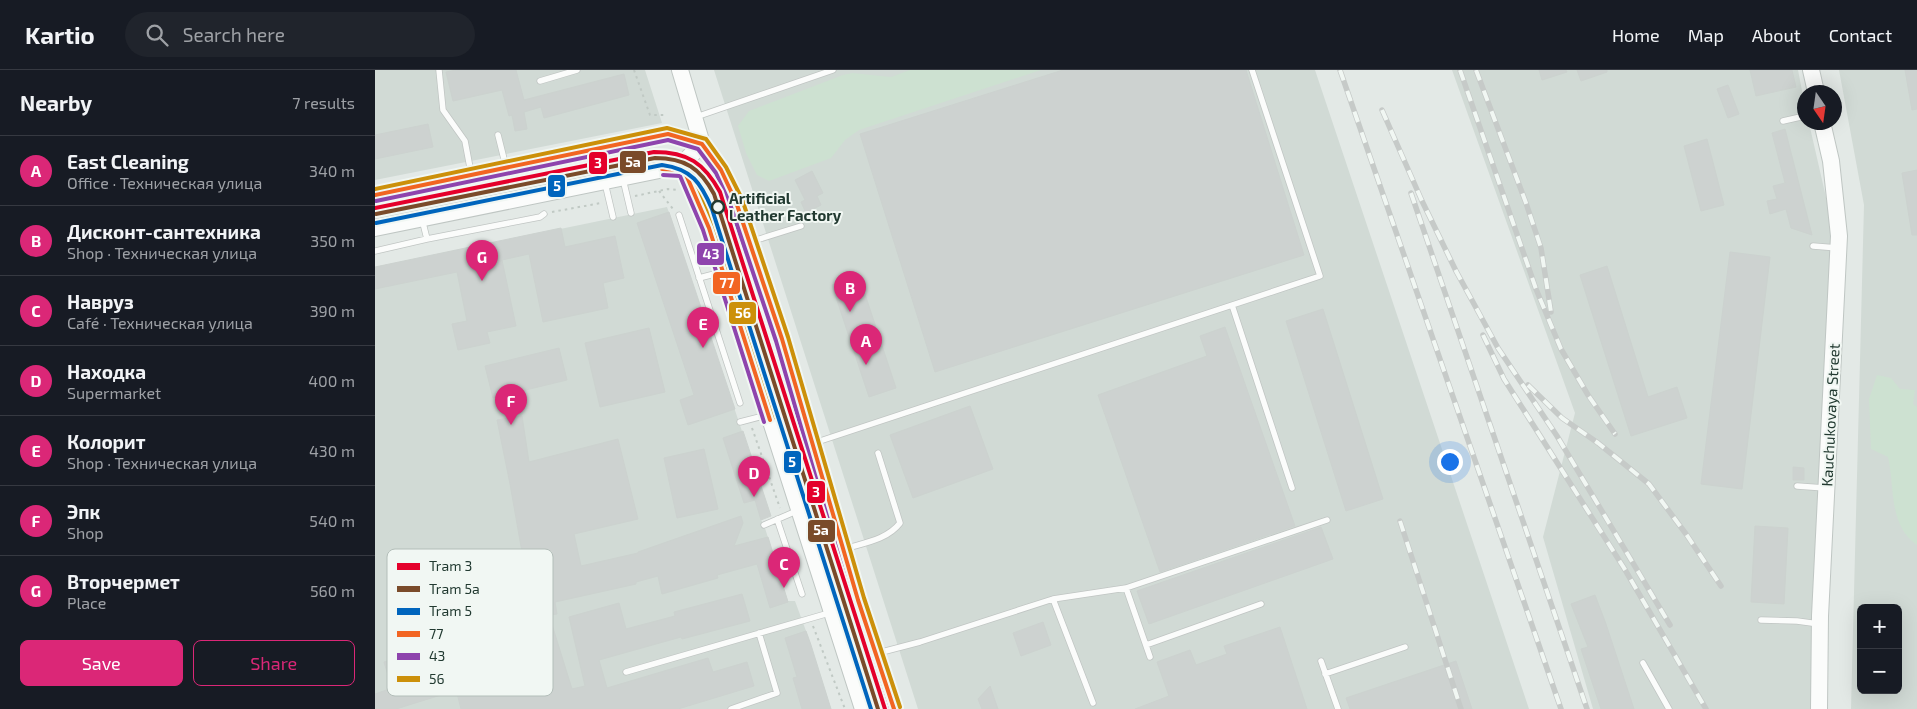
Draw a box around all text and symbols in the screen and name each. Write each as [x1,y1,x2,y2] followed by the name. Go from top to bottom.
[125,12,475,57] search box
[25,20,95,49] text: Kartio
[143,21,171,49] icon: search
[183,23,285,46] text: Search here
[1612,24,1660,46] text: Home
[1688,24,1724,46] text: Map
[1752,24,1801,46] text: About
[1829,24,1892,46] text: Contact
[1797,85,1842,130] north arrow
[20,90,92,115] text: Nearby
[292,93,355,112] text: 7 results
[67,150,189,173] text: East Cleaning
[619,150,647,174] line badge: 5а
[588,151,608,175] line badge: 3
[625,153,641,170] text: 5а
[594,154,602,171] text: 3
[31,161,41,180] text: A
[309,161,355,180] text: 340 m
[67,173,262,192] text: Office · Техническая улица
[547,174,566,198] line badge: 5
[553,177,561,194] text: 5
[729,189,842,225] place label: Artificial Leather Factory
[711,200,725,214] marker: Artificial Leather Factory
[67,220,261,243] text: Дисконт-сантехника
[31,231,41,250] text: B
[310,231,355,250] text: 350 m
[466,240,498,281] pin: G
[696,242,725,266] line badge: 43
[67,243,257,262] text: Shop · Техническая улица
[703,245,719,262] text: 43
[712,271,741,295] line badge: 77
[834,271,866,312] pin: B
[720,274,735,291] text: 77
[67,290,134,313] text: Навруз
[31,301,41,320] text: C
[310,301,355,320] text: 390 m
[728,301,757,325] line badge: 56
[735,304,751,321] text: 56
[687,307,719,348] pin: E
[67,313,253,332] text: Café · Техническая улица
[850,324,882,365] pin: A
[1817,343,1843,487] street label: Kauchukovaya Street
[67,360,146,383] text: Находка
[31,371,41,390] text: D
[308,371,355,390] text: 400 m
[67,383,161,402] text: Supermarket
[495,384,527,425] pin: F
[67,430,145,453] text: Колорит
[31,441,41,460] text: E
[309,441,355,460] text: 430 m
[1437,449,1463,475] your location
[783,450,802,474] line badge: 5
[67,453,257,472] text: Shop · Техническая улица
[788,453,796,470] text: 5
[738,456,770,497] pin: D
[806,480,826,504] line badge: 3
[812,483,820,500] text: 3
[67,500,100,523] text: Эпк
[32,511,40,530] text: F
[309,511,355,530] text: 540 m
[807,519,836,543] line badge: 5а
[813,521,829,538] text: 5а
[67,523,104,542] text: Shop
[768,547,800,588] pin: C
[387,549,553,696] legend
[429,557,472,574] text: Tram 3
[67,570,180,593] text: Вторчермет
[429,580,480,597] text: Tram 5а
[31,581,41,600] text: G
[310,581,355,600] text: 560 m
[67,593,106,612] text: Place
[429,602,472,619] text: Tram 5
[1857,604,1902,694] map controls
[1857,604,1902,649] button: +
[429,625,443,642] text: 77
[20,640,183,686] button: Save
[193,640,355,686] button: Share
[429,647,445,664] text: 43
[1857,649,1902,694] button: −
[429,670,445,687] text: 56

